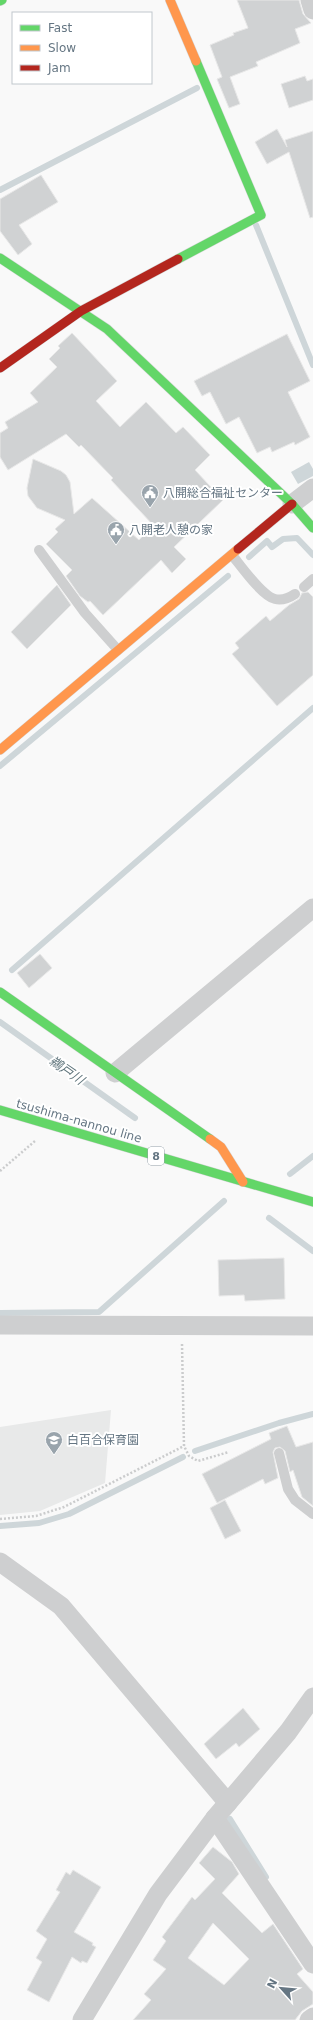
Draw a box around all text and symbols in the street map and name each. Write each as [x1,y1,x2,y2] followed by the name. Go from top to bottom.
[12,12,152,84] legend
[48,21,72,35] text: Fast
[48,41,76,55] text: Slow
[47,61,71,75] text: Jam
[140,483,160,508] public building icon: 八開総合福祉センター
[163,486,283,500] place label: 八開総合福祉センター
[106,520,126,545] public building icon: 八開老人憩の家
[129,523,213,537] place label: 八開老人憩の家
[46,1053,89,1089] water label: 鵜戸川
[15,1096,143,1146] street label: tsushima-nannou line
[148,1147,164,1165] road number: 8
[44,1430,64,1455] school or university icon: 白百合保育園
[67,1433,139,1447] place label: 白百合保育園
[261,1968,301,2008] north arrow
[265,1977,280,1991] text: N

